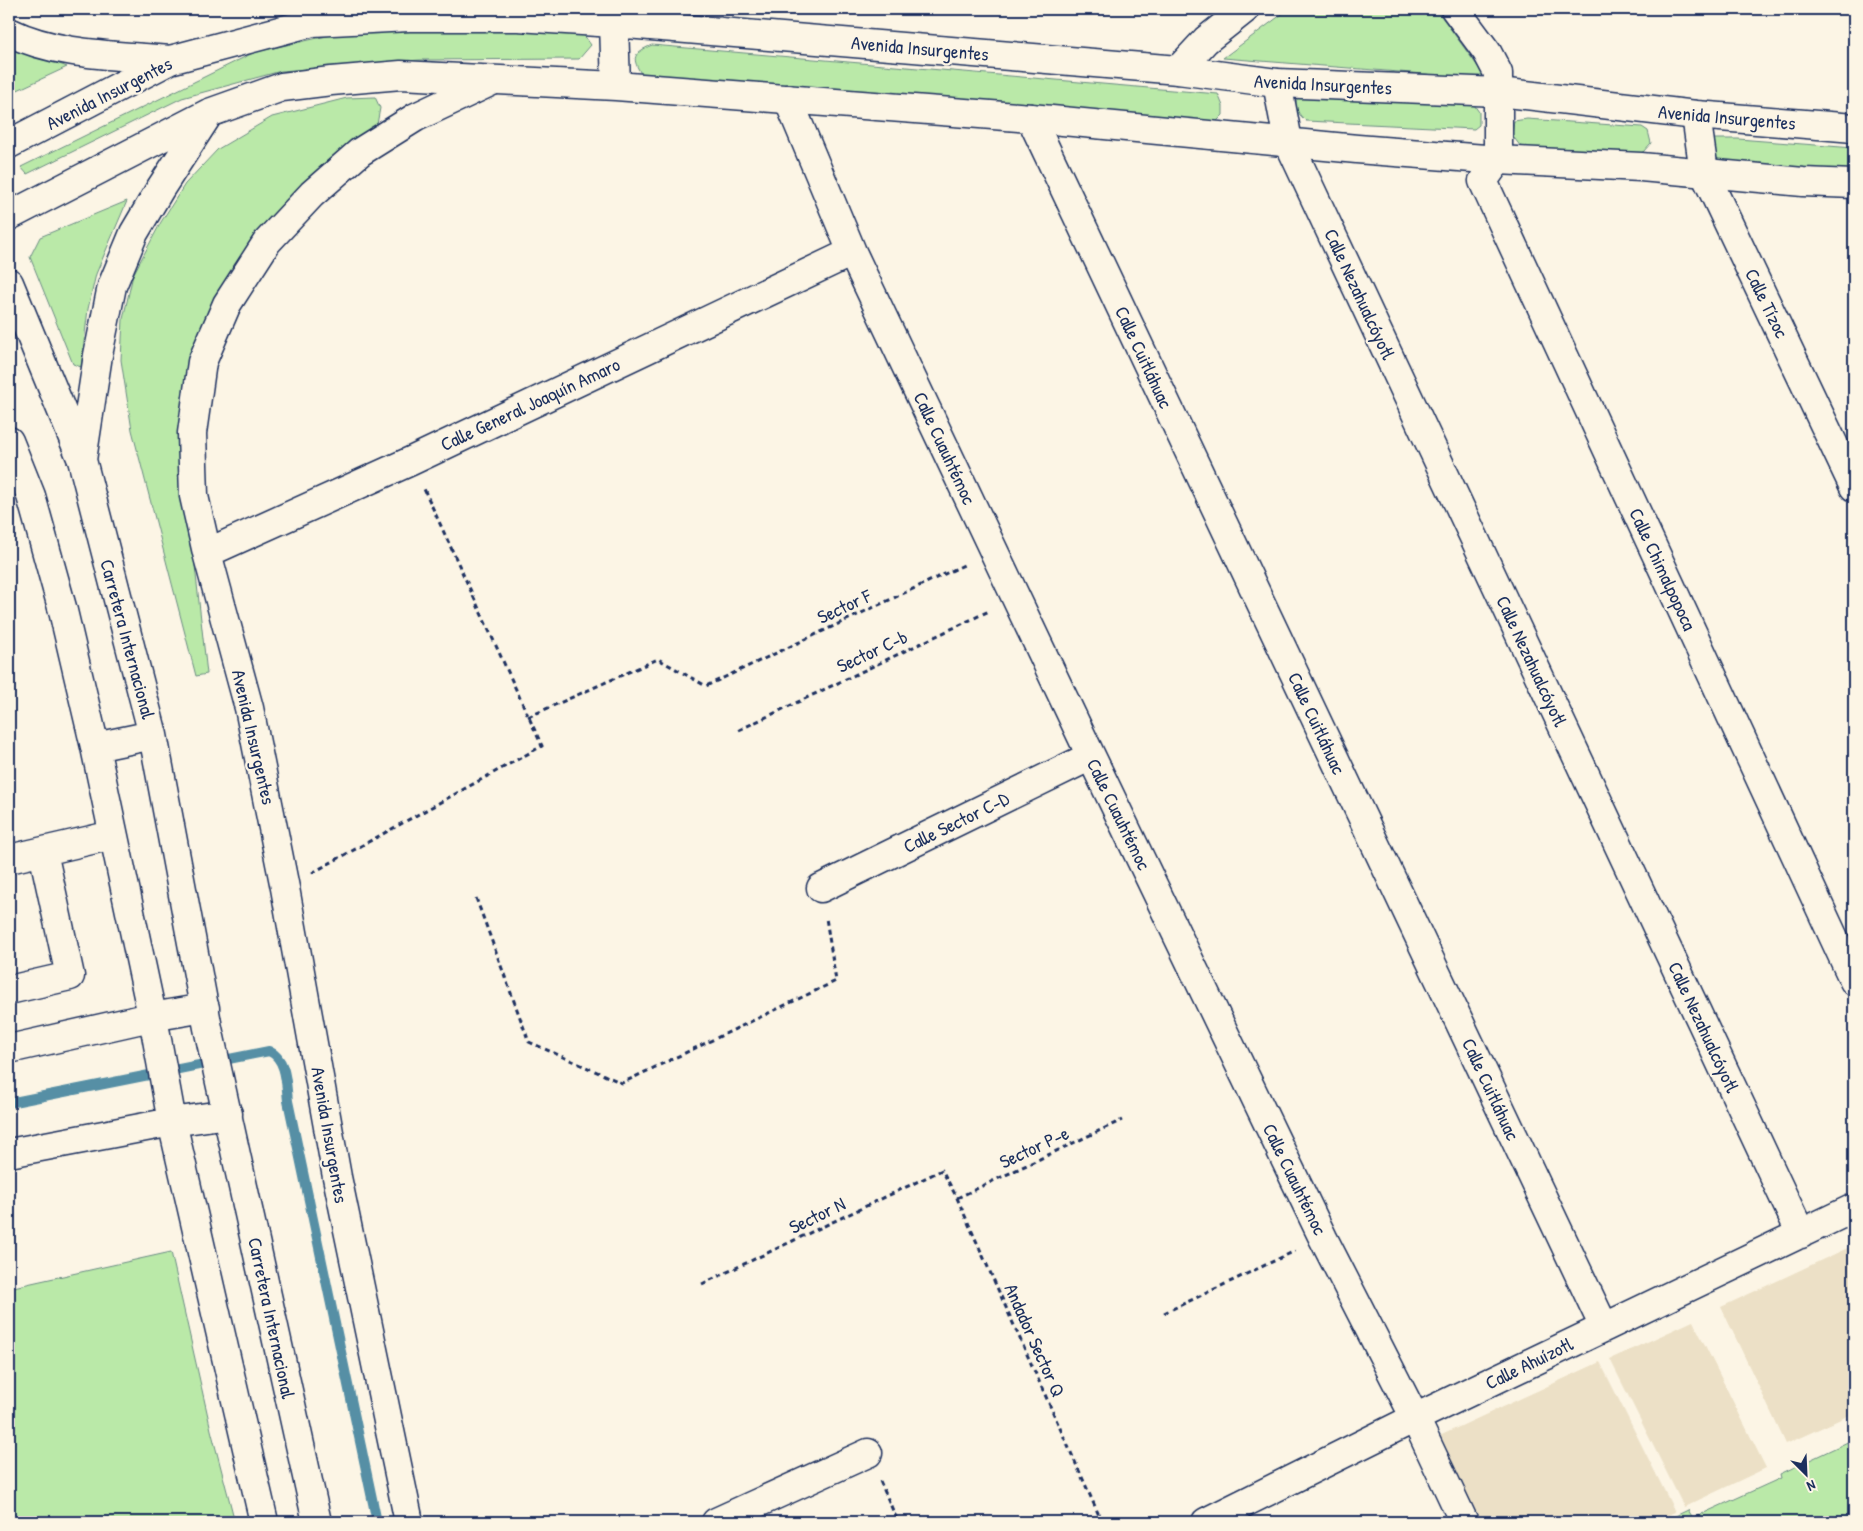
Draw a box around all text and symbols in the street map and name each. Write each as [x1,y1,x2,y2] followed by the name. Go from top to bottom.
[850,29,990,67] street label: Avenida Insurgentes
[42,50,176,136] street label: Avenida Insurgentes
[1254,67,1392,101] street label: Avenida Insurgentes
[1657,98,1797,136] street label: Avenida Insurgentes
[1318,224,1402,365] street label: Calle Nezahualcóyotl
[1739,264,1795,343] street label: Calle Tízoc
[1109,302,1179,413] street label: Calle Cuitláhuac
[436,351,624,457] street label: Calle General Joaquín Amaro
[908,388,983,509] street label: Calle Cuauhtémoc
[1623,503,1703,635] street label: Calle Chimalpopoca
[94,556,162,723] street label: Carretera Internacional
[813,582,876,630] street label: Sector F
[1490,591,1574,732] street label: Calle Nezahualcóyotl
[832,623,912,679] street label: Sector C-b
[226,667,282,807] street label: Avenida Insurgentes
[1282,668,1352,779] street label: Calle Cuitláhuac
[1081,754,1157,875] street label: Calle Cuauhtémoc
[899,785,1013,859] street label: Calle Sector C-D
[1662,957,1746,1098] street label: Calle Nezahualcóyotl
[1456,1034,1526,1145] street label: Calle Cuitláhuac
[305,1065,355,1205] street label: Avenida Insurgentes
[995,1119,1073,1174] street label: Sector P-e
[1257,1119,1333,1240] street label: Calle Cuauhtémoc
[784,1190,850,1240] street label: Sector N
[242,1235,302,1402] street label: Carretera Internacional
[998,1279,1072,1401] street label: Andador Sector Q
[1481,1330,1578,1395] street label: Calle Ahuízotl
[1780,1448,1830,1498] north arrow
[1804,1476,1819,1497] text: N

